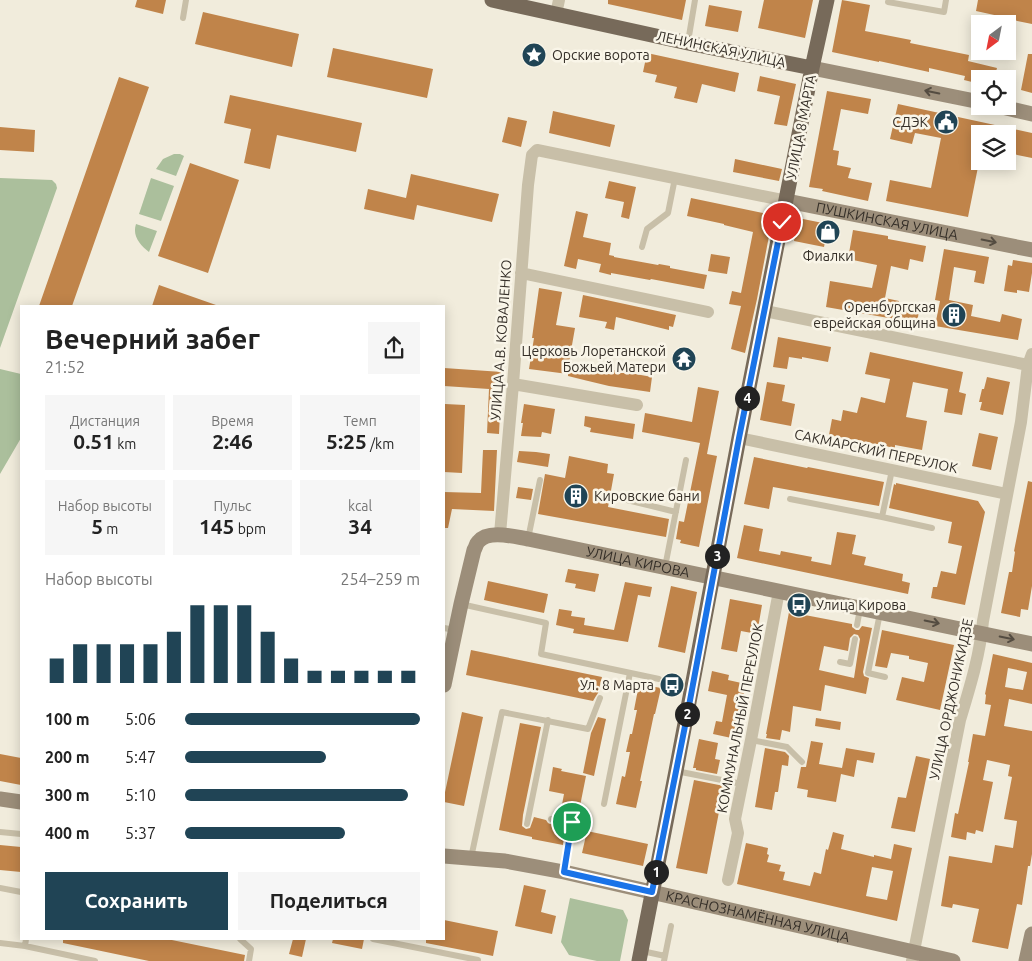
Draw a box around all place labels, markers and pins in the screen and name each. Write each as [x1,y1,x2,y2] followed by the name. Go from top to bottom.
[521,42,547,68] place icon: Орские ворота
[552,47,650,63] place label: Орские ворота
[933,109,959,135] public building icon: СДЭК
[892,114,928,130] place label: СДЭК
[761,201,803,243] pin
[815,219,841,245] shop icon: Фиалки
[802,248,854,264] place label: Фиалки
[813,299,936,331] place label: Оренбургская еврейская община
[941,302,967,328] building icon: Оренбургская еврейская община
[522,343,666,375] place label: Церковь Лоретанской Божьей Матери
[671,346,697,372] temple icon: Церковь Лоретанской Божьей Матери
[734,386,760,410] pin: 4
[563,483,589,509] building icon: Кировские бани
[594,488,700,504] place label: Кировские бани
[704,544,730,568] pin: 3
[786,592,812,618] bus stop icon: Улица Кирова
[816,597,906,613] place label: Улица Кирова
[659,672,685,698] bus stop icon: Ул. 8 Марта
[580,677,654,693] place label: Ул. 8 Марта
[674,702,700,726] pin: 2
[551,801,593,843] pin
[644,860,668,884] pin: 1

